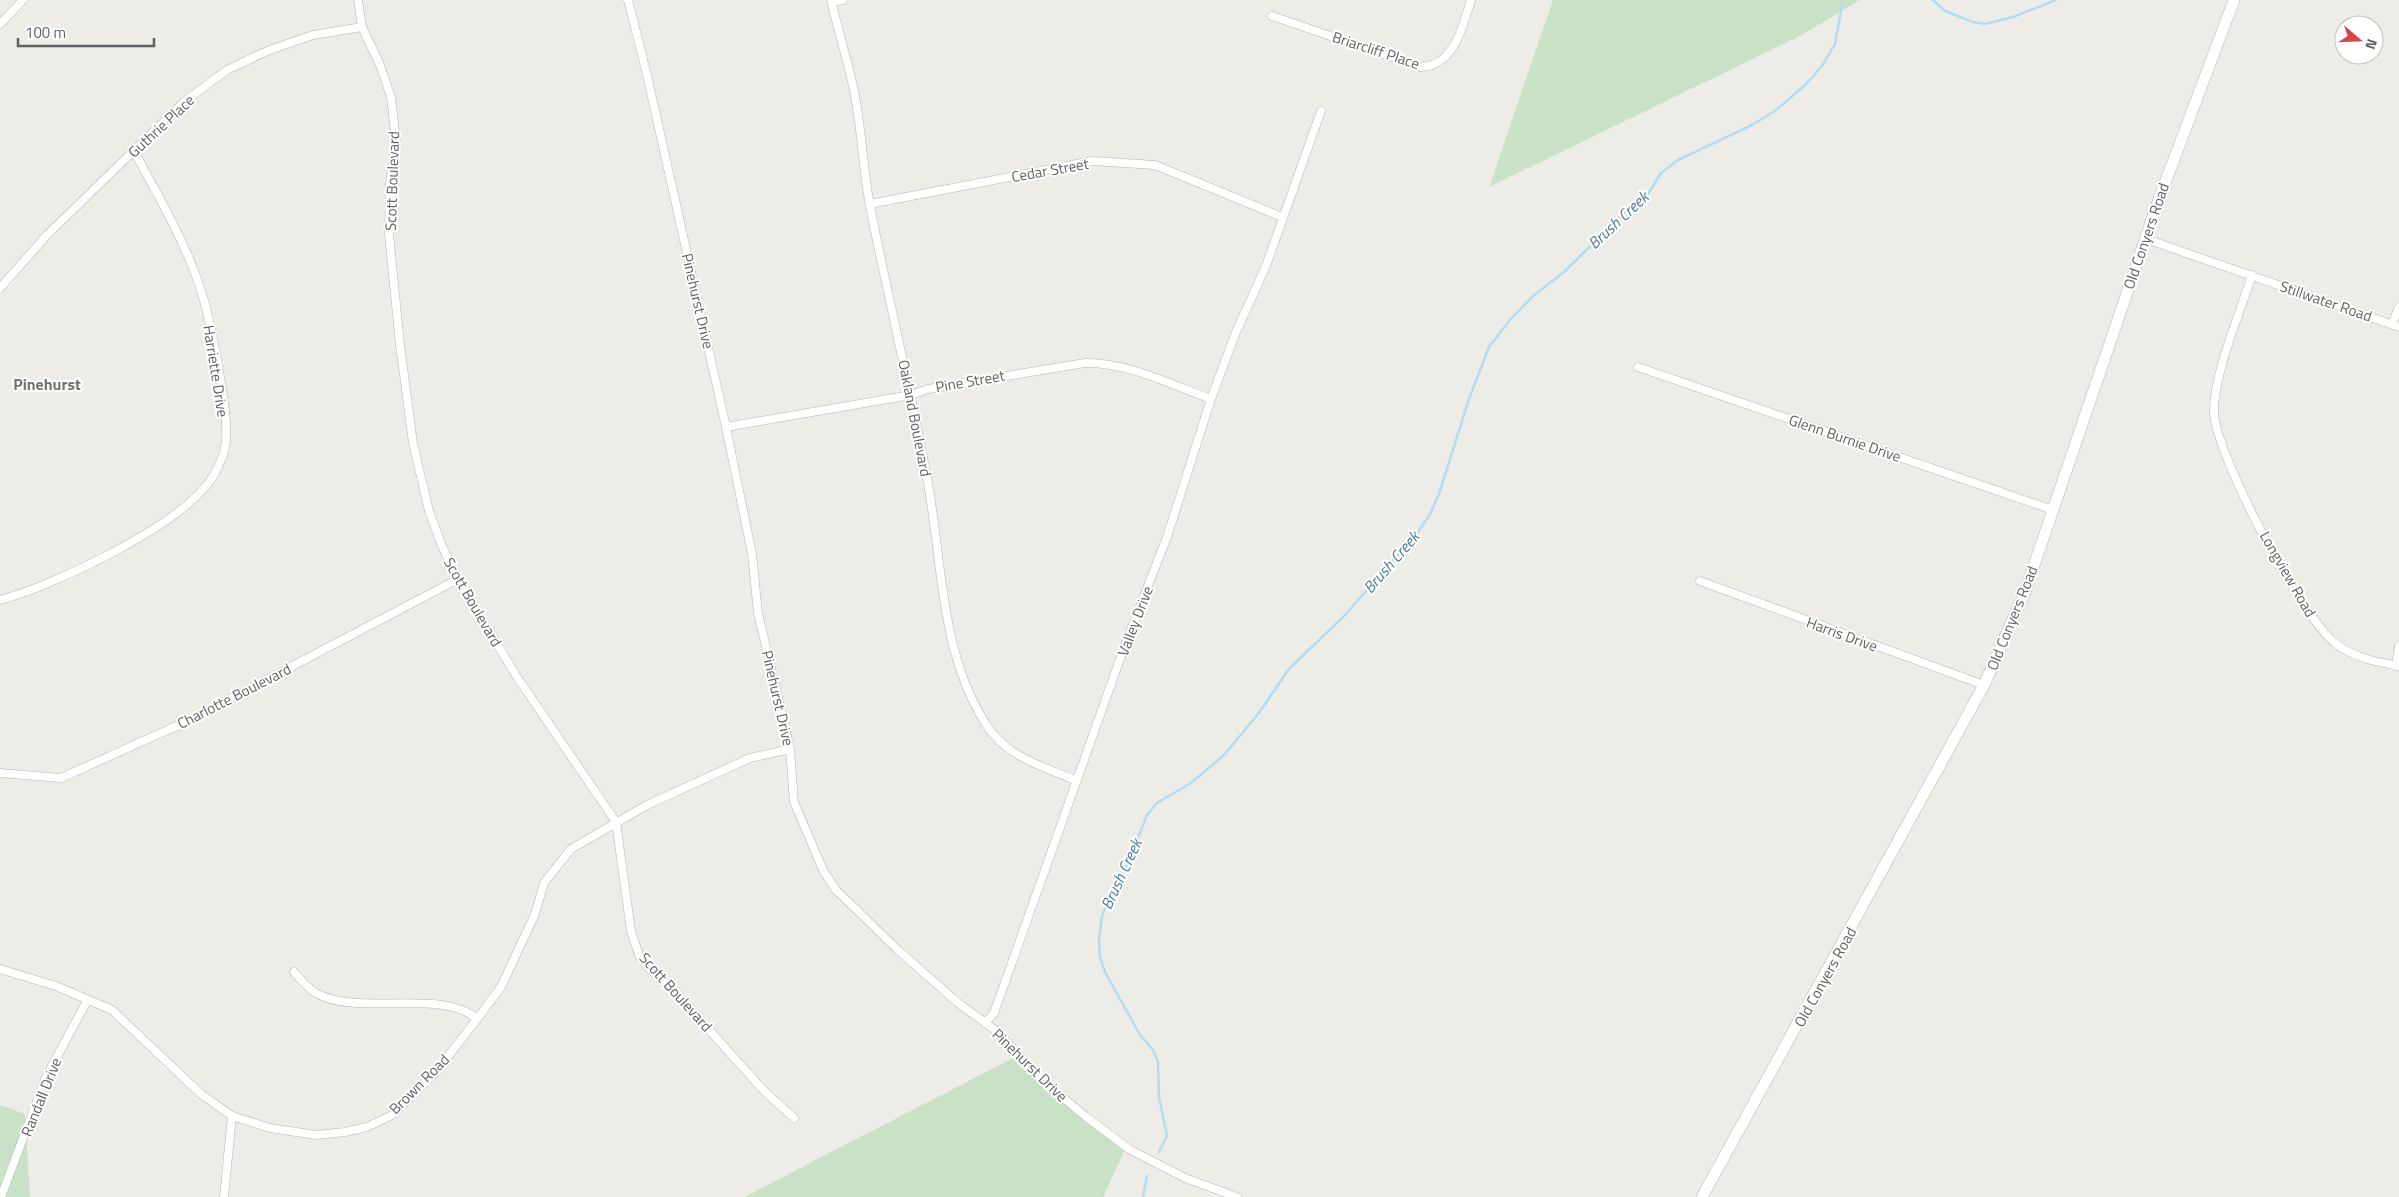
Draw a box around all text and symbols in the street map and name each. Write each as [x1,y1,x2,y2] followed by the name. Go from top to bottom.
[18,15,154,47] scale bar
[2334,15,2384,65] north arrow
[25,21,66,44] text: 100 m
[1329,25,1423,75] street label: Briarcliff Place
[2360,36,2383,52] text: N
[123,89,199,163] street label: Guthrie Place
[379,131,405,231] street label: Scott Boulevard
[1009,152,1091,188] street label: Cedar Street
[2117,180,2175,292] street label: Old Conyers Road
[1582,184,1655,255] water label: Brush Creek
[676,251,720,351] street label: Pinehurst Drive
[2277,274,2375,328] street label: Stillwater Road
[197,323,235,419] street label: Harriette Drive
[892,358,938,478] street label: Oakland Boulevard
[934,363,1007,398] street label: Pine Street
[13,372,81,396] district label: Pinehurst
[1786,408,1904,468] street label: Glenn Burnie Drive
[1357,524,1426,598] water label: Brush Creek
[2254,527,2322,621] street label: Longview Road
[438,553,508,651] street label: Scott Boulevard
[1981,562,2043,674] street label: Old Conyers Road
[1111,583,1159,659] street label: Valley Drive
[1803,610,1881,658] street label: Harris Drive
[756,648,800,748] street label: Pinehurst Drive
[173,657,295,735] street label: Charlotte Boulevard
[1094,833,1149,913] water label: Brush Creek
[1788,923,1862,1031] street label: Old Conyers Road
[634,947,718,1037] street label: Scott Boulevard
[987,1023,1073,1107] street label: Pinehurst Drive
[384,1049,454,1119] street label: Brown Road
[15,1054,67,1140] street label: Randall Drive

